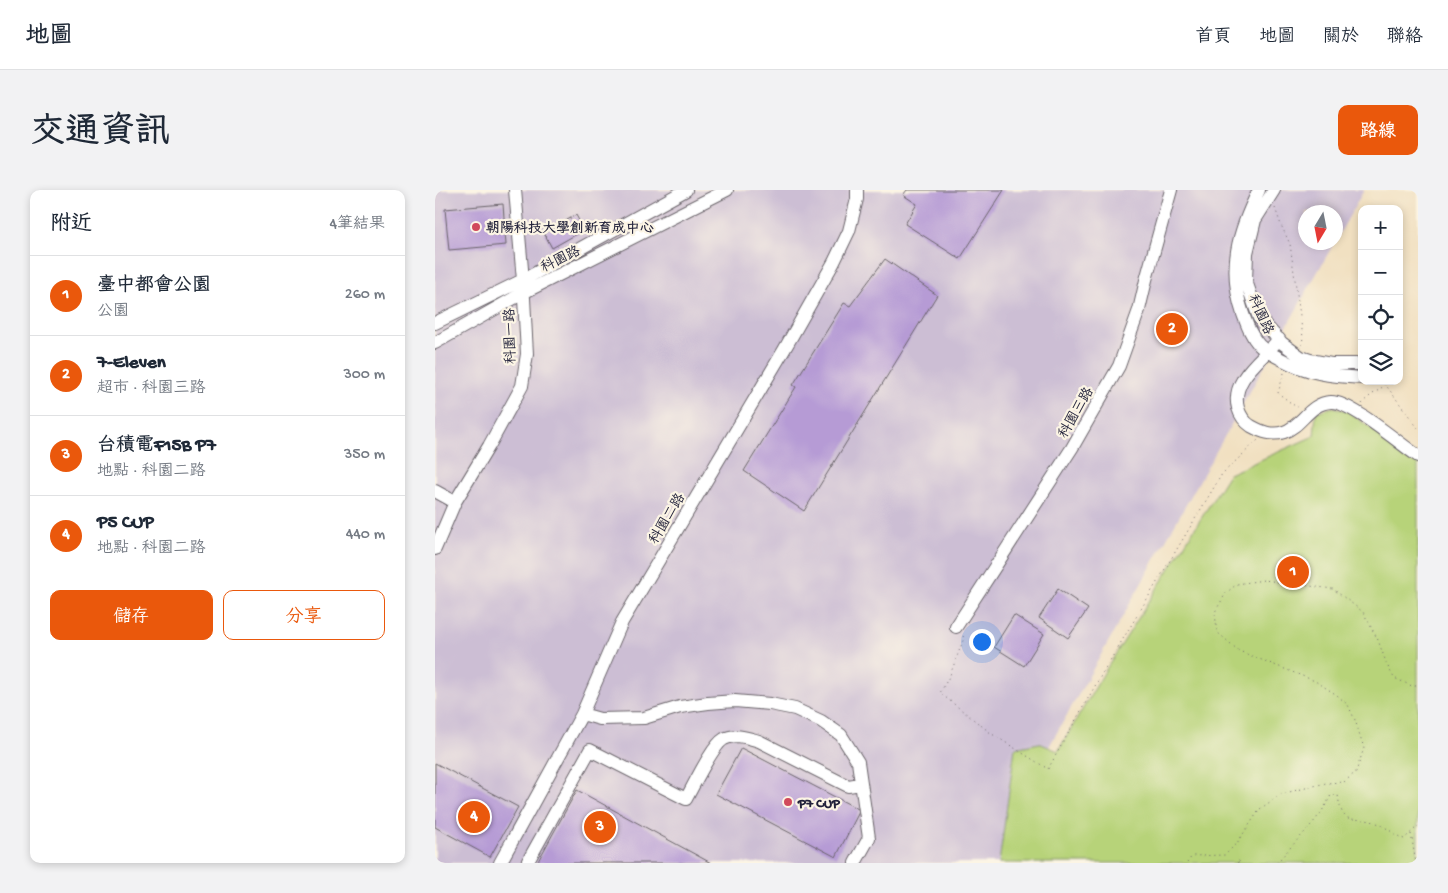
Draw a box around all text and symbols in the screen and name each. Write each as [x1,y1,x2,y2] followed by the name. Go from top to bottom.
[25,23,73,52] text: 地圖
[1195,27,1231,48] text: 首頁
[1259,27,1295,48] text: 地圖
[1323,27,1359,48] text: 關於
[1387,27,1423,48] text: 聯絡
[1338,105,1418,155] button: 路線
[30,114,170,155] text: 交通資訊
[1298,205,1343,250] north arrow
[1358,205,1403,385] map controls
[1358,205,1403,250] button: +
[50,213,92,238] text: 附近
[329,216,385,235] text: 4筆結果
[486,220,654,238] place label: 朝陽科技大學創新育成中心
[470,221,482,233] marker: 朝陽科技大學創新育成中心
[538,243,584,277] street label: 科園路
[1358,250,1403,295] button: −
[97,275,211,298] text: 臺中都會公園
[63,286,69,305] text: 1
[345,286,385,305] text: 260 m
[1243,292,1277,338] street label: 科園路
[1358,295,1403,340] button: locate
[97,303,129,322] text: 公園
[502,308,520,364] street label: 科園一路
[1156,310,1188,348] pin: 2
[1358,340,1403,385] button: layers
[97,352,166,375] text: 7-Eleven
[62,366,70,385] text: 2
[343,366,385,385] text: 300 m
[97,380,206,399] text: 超市 · 科園三路
[1055,384,1099,442] street label: 科園三路
[97,435,216,458] text: 台積電F15B P7
[62,446,70,465] text: 3
[344,446,385,465] text: 350 m
[97,463,206,482] text: 地點 · 科園二路
[646,490,690,548] street label: 科園二路
[97,512,154,535] text: P5 CUP
[62,526,70,545] text: 4
[346,526,385,545] text: 440 m
[97,540,206,559] text: 地點 · 科園二路
[1277,553,1309,591] pin: 1
[50,590,213,640] button: 儲存
[223,590,385,640] button: 分享
[969,629,995,655] your location
[782,796,794,808] marker: P7 CUP
[797,796,841,813] place label: P7 CUP
[458,798,490,836] pin: 4
[584,808,616,846] pin: 3

